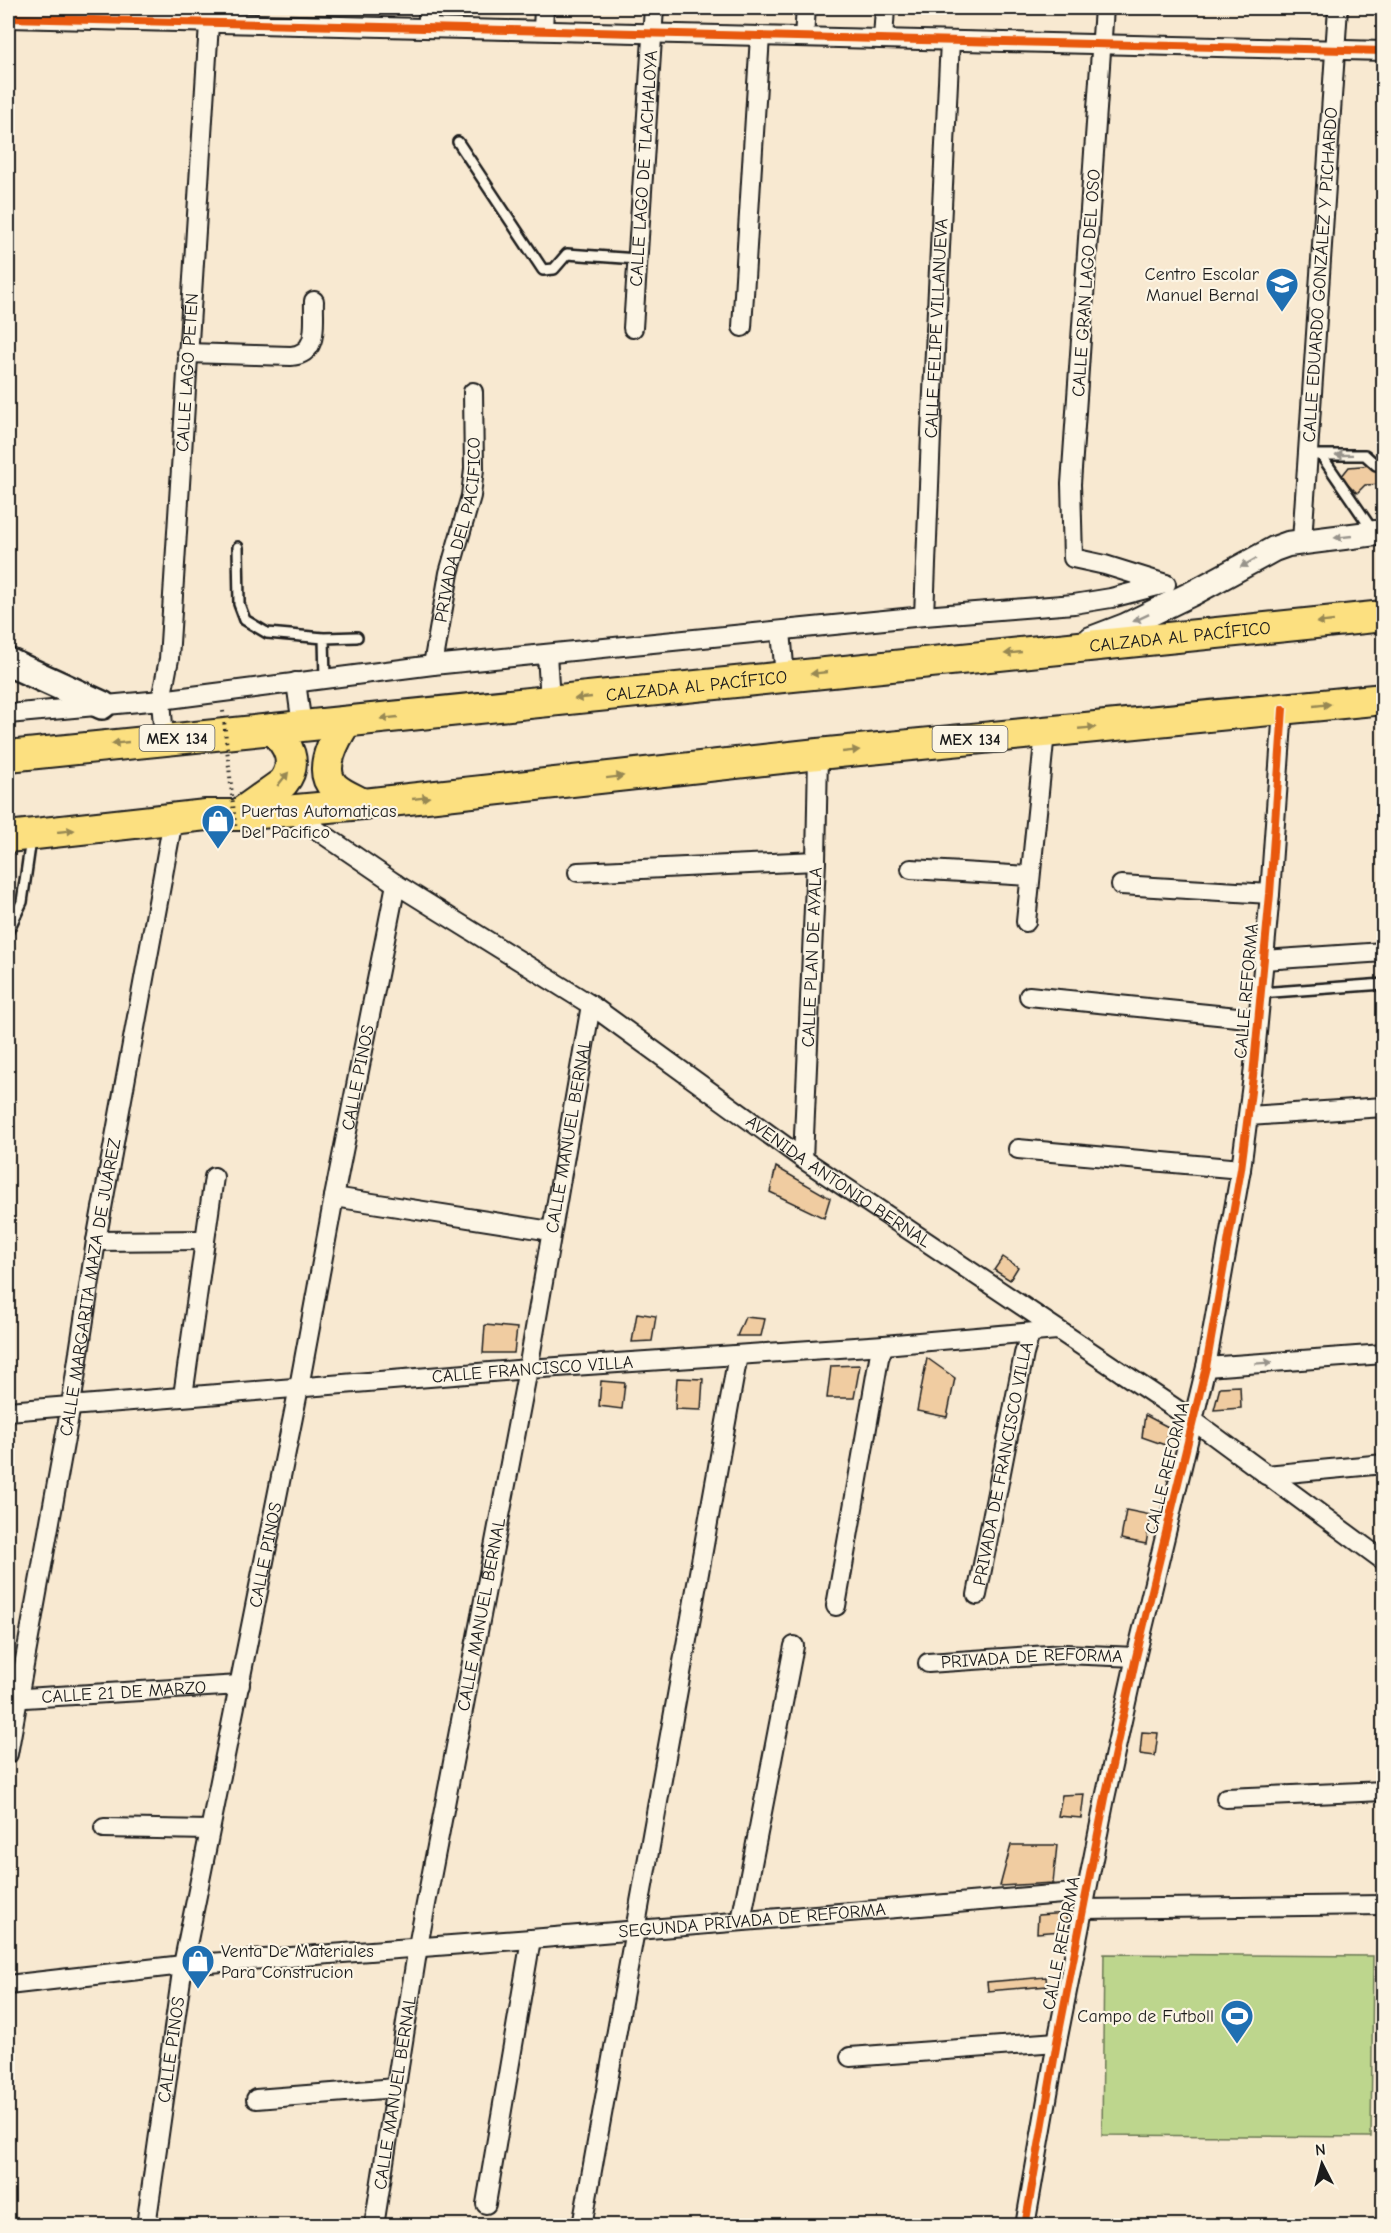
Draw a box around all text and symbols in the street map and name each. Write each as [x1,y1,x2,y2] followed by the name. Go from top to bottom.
[626,50,662,287] street label: CALLE LAGO DE TLACHALOYA
[1299,106,1342,443] street label: CALLE EDUARDO GONZÁLEZ Y PICHARDO
[1068,168,1105,398] street label: CALLE GRAN LAGO DEL OSO
[921,218,952,439] street label: CALLE FELIPE VILLANUEVA
[1145,264,1260,306] place label: Centro Escolar Manuel Bernal
[1264,266,1300,313] school or university icon: Centro Escolar Manuel Bernal
[172,292,203,453] street label: CALLE LAGO PETÉN
[431,437,485,624] street label: PRIVADA DEL PACIFICO
[1335,450,1354,460] one-way arrow
[1333,532,1352,542] one-way arrow
[1239,558,1256,568] one-way arrow
[1132,614,1149,623] one-way arrow
[1316,617,1335,627] one-way arrow
[1088,618,1272,657] street label: CALZADA AL PACÍFICO
[1003,648,1022,658] one-way arrow
[605,667,788,706] street label: CALZADA AL PACÍFICO
[809,668,828,678] one-way arrow
[574,693,593,703] one-way arrow
[1313,700,1332,710] one-way arrow
[380,713,399,723] one-way arrow
[1077,723,1096,733] one-way arrow
[140,725,214,751] road number: MEX 134
[932,726,1008,752] road number: MEX 134
[111,738,130,748] one-way arrow
[841,746,860,756] one-way arrow
[277,771,289,787] one-way arrow
[606,772,625,782] one-way arrow
[411,793,430,803] one-way arrow
[241,801,397,843] place label: Puertas Automaticas Del Pacifico
[200,803,236,850] shop icon: Puertas Automaticas Del Pacifico
[56,826,75,836] one-way arrow
[798,867,827,1048] street label: CALLE PLAN DE AYALA
[1230,923,1263,1060] street label: CALLE REFORMA
[337,1023,379,1132] street label: CALLE PINOS
[542,1038,596,1235] street label: CALLE MANUEL BERNAL
[742,1111,935,1253] street label: AVENIDA ANTONIO BERNAL
[56,1136,126,1438] street label: CALLE MARGARITA MAZA DE JUÁREZ
[969,1339,1038,1587] street label: PRIVADA DE FRANCISCO VILLA
[431,1352,634,1388] street label: CALLE FRANCISCO VILLA
[1255,1358,1274,1368] one-way arrow
[1141,1400,1194,1537] street label: CALLE REFORMA
[245,1500,287,1609] street label: CALLE PINOS
[453,1516,510,1713] street label: CALLE MANUEL BERNAL
[940,1644,1123,1673] street label: PRIVADA DE REFORMA
[41,1677,207,1708] street label: CALLE 21 DE MARZO
[1038,1874,1085,2012] street label: CALLE REFORMA
[618,1899,887,1943] street label: SEGUNDA PRIVADA DE REFORMA
[221,1941,374,1983] place label: Venta De Materiales Para Construcion
[180,1943,216,1990] shop icon: Venta De Materiales Para Construcion
[370,1994,421,2191] street label: CALLE MANUEL BERNAL
[154,1995,189,2104] street label: CALLE PINOS
[1219,1998,1255,2045] sports icon: Campo de Futboll
[1077,2006,1214,2027] place label: Campo de Futboll
[1292,2134,1352,2194] north arrow
[1314,2141,1327,2160] text: N

